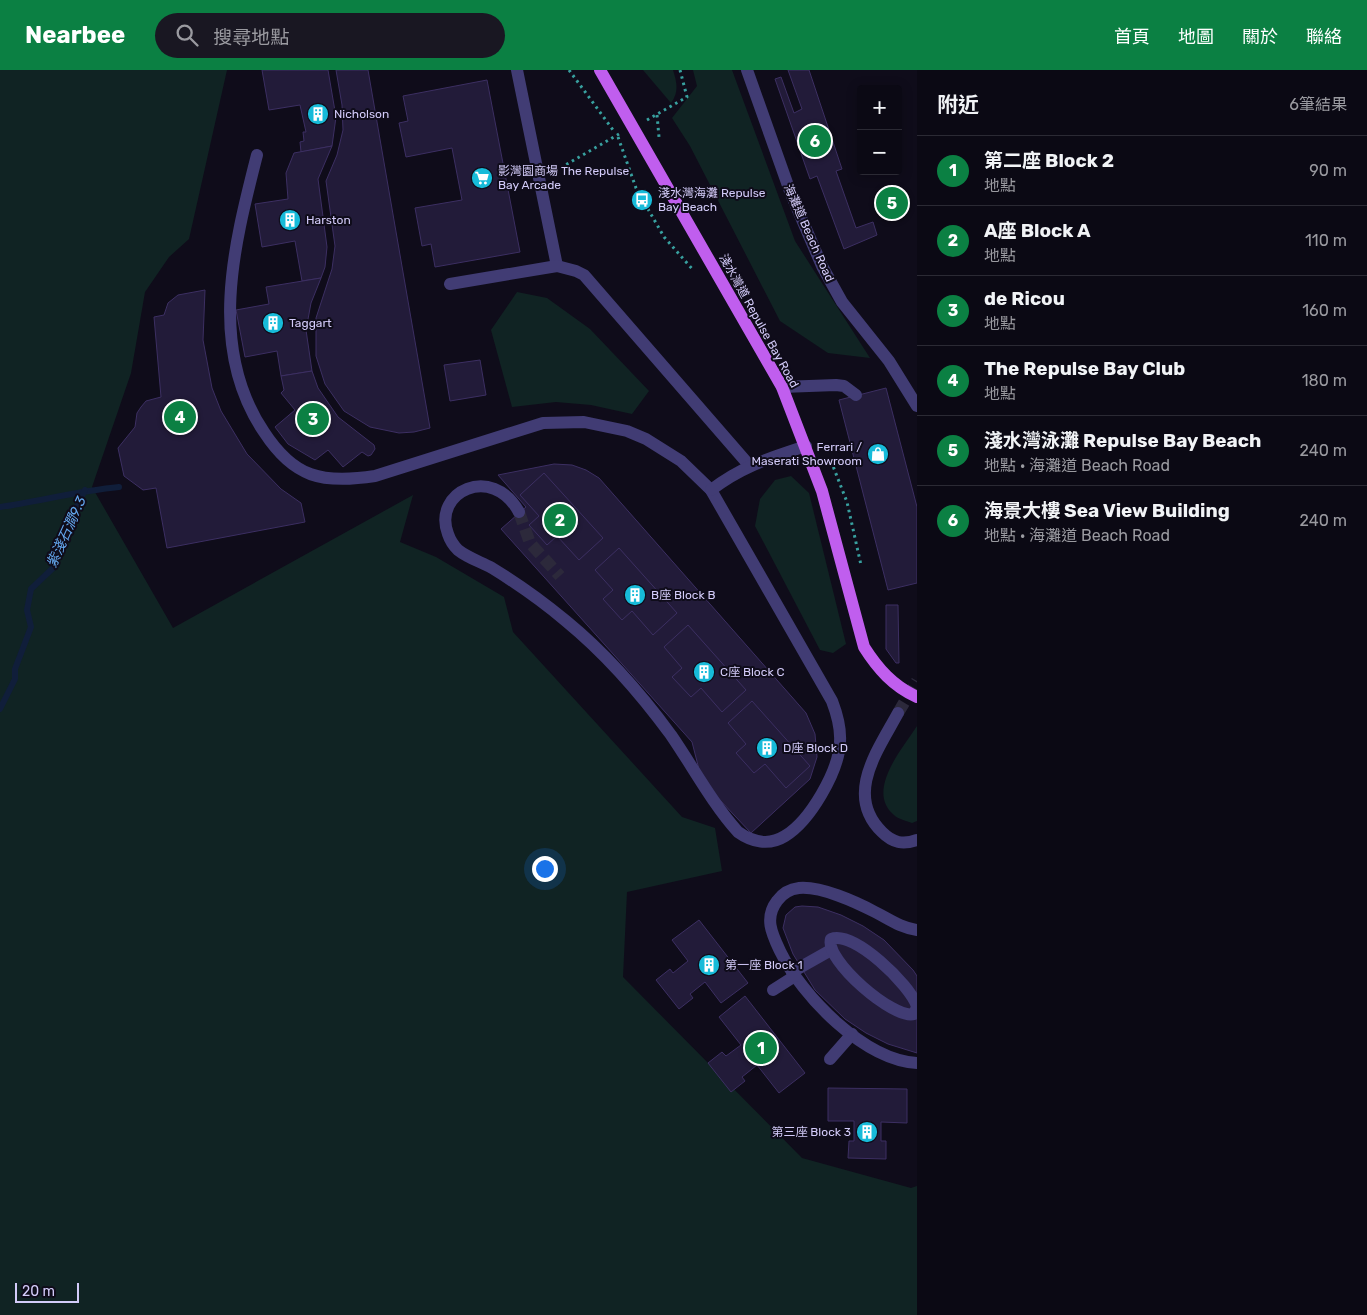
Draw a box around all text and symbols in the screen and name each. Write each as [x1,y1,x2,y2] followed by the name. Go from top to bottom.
[155,13,505,58] search box
[25,21,125,49] text: Nearbee
[173,21,201,49] icon: search
[213,26,289,49] text: 搜尋地點
[1114,26,1150,48] text: 首頁
[1178,26,1214,48] text: 地圖
[1242,26,1278,48] text: 關於
[1306,26,1342,48] text: 聯絡
[857,85,902,175] map controls
[857,85,902,130] button: +
[937,92,979,117] text: 附近
[1289,95,1347,114] text: 6筆結果
[306,102,330,126] building icon: Nicholson
[334,107,389,121] place label: Nicholson
[799,122,831,160] pin: 6
[857,130,902,175] button: −
[984,149,1114,172] text: 第二座 Block 2
[949,161,957,180] text: 1
[1309,161,1347,180] text: 90 m
[498,164,630,192] place label: 影灣園商場 The Repulse Bay Arcade
[470,166,494,190] supermarket icon: 影灣園商場 The Repulse Bay Arcade
[984,176,1016,195] text: 地點
[781,182,837,284] street label: 海灘道 Beach Road
[876,184,908,222] pin: 5
[658,186,766,214] place label: 淺水灣海灘 Repulse Bay Beach
[630,188,654,212] bus stop icon: 淺水灣海灘 Repulse Bay Beach
[278,208,302,232] building icon: Harston
[306,213,351,227] place label: Harston
[984,219,1090,242] text: A座 Block A
[948,231,958,250] text: 2
[1305,231,1347,250] text: 110 m
[984,246,1016,265] text: 地點
[716,252,802,390] street label: 淺水灣道 Repulse Bay Road
[984,287,1065,310] text: de Ricou
[948,301,958,320] text: 3
[1302,301,1347,320] text: 160 m
[261,311,285,335] building icon: Taggart
[984,314,1016,333] text: 地點
[289,316,332,330] place label: Taggart
[984,357,1185,380] text: The Repulse Bay Club
[948,371,958,390] text: 4
[1302,371,1347,390] text: 180 m
[984,384,1016,403] text: 地點
[164,398,196,436] pin: 4
[297,400,329,438] pin: 3
[984,429,1261,452] text: 淺水灣泳灘 Repulse Bay Beach
[751,440,862,468] place label: Ferrari / Maserati Showroom
[948,441,958,460] text: 5
[1300,441,1347,460] text: 240 m
[866,442,890,466] shop icon: Ferrari / Maserati Showroom
[984,456,1170,475] text: 地點 · 海灘道 Beach Road
[43,493,90,570] water label: 紫淺石澗9.3
[984,499,1230,522] text: 海景大樓 Sea View Building
[544,501,576,539] pin: 2
[948,511,958,530] text: 6
[1300,511,1347,530] text: 240 m
[984,526,1170,545] text: 地點 · 海灘道 Beach Road
[623,583,647,607] building icon: B座 Block B
[651,588,715,602] place label: B座 Block B
[692,660,716,684] building icon: C座 Block C
[720,665,784,679] place label: C座 Block C
[755,736,779,760] building icon: D座 Block D
[783,741,848,755] place label: D座 Block D
[532,856,558,882] your location
[697,953,721,977] building icon: 第一座 Block 1
[725,958,803,972] place label: 第一座 Block 1
[745,1029,777,1067] pin: 1
[855,1120,879,1144] building icon: 第三座 Block 3
[771,1125,851,1139] place label: 第三座 Block 3
[15,1280,79,1303] scale bar
[22,1283,55,1300] text: 20 m

